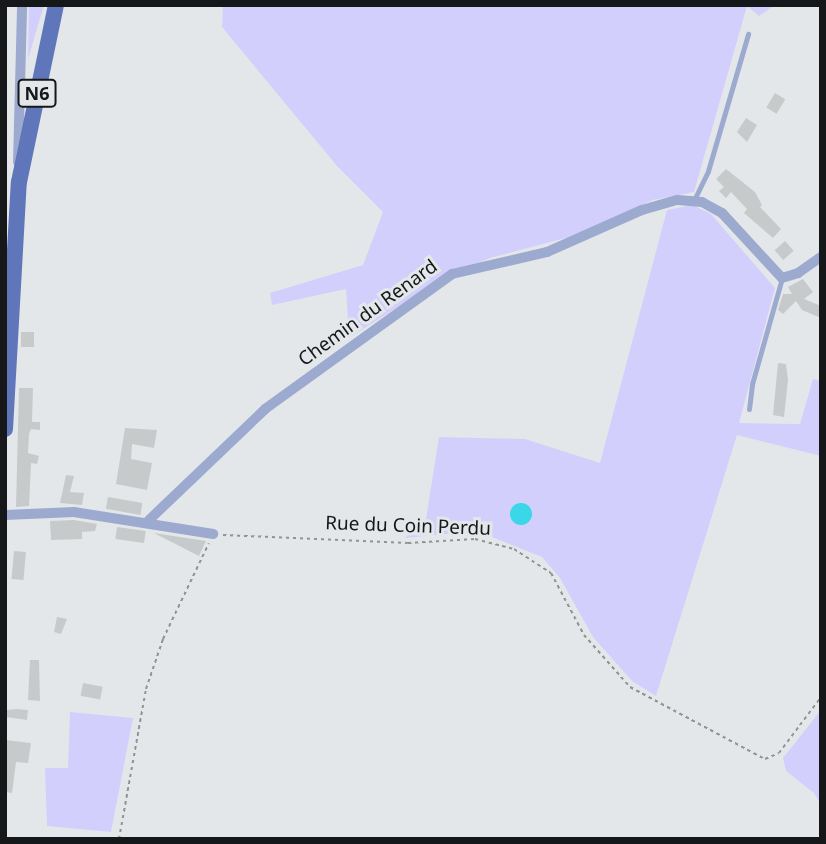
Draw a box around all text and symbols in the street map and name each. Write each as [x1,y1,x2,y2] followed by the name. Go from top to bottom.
[16,78,58,108] road number: N6
[294,255,442,371] street label: Chemin du Renard
[325,512,491,540] street label: Rue du Coin Perdu

